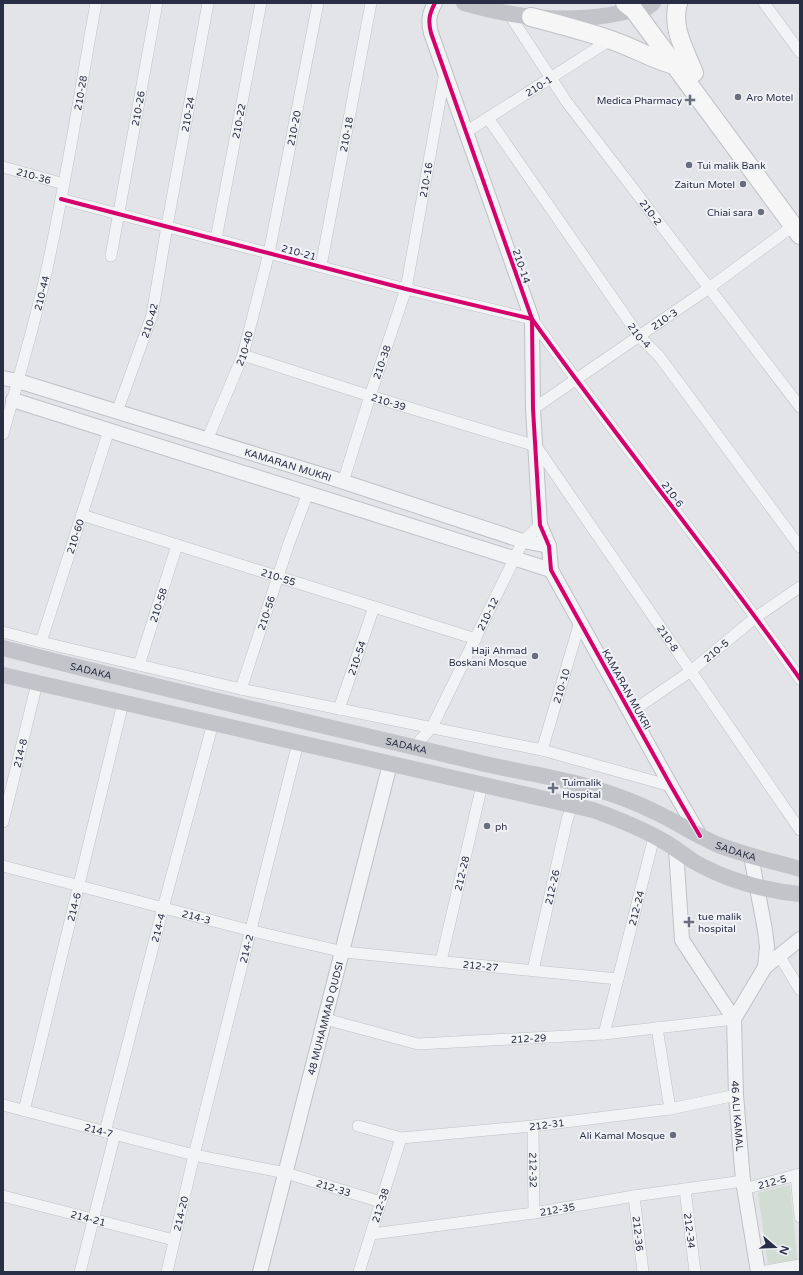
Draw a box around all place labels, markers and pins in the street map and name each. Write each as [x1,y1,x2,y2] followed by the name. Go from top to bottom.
[733,92,743,102] marker: Aro Motel
[746,92,793,104] place label: Aro Motel
[597,95,683,107] place label: Medica Pharmacy
[685,95,695,105] marker: Medica Pharmacy
[684,160,694,170] marker: Tui malik Bank
[697,160,766,172] place label: Tui malik Bank
[674,179,735,191] place label: Zaitun Motel
[738,179,748,189] marker: Zaitun Motel
[707,207,753,219] place label: Chiai sara
[756,207,766,217] marker: Chiai sara
[449,645,527,669] place label: Haji Ahmad Boskani Mosque
[530,651,540,661] marker: Haji Ahmad Boskani Mosque
[562,777,602,801] place label: Tuimalik Hospital
[547,782,559,794] marker: Tuimalik Hospital
[482,821,492,831] marker: ph
[495,821,507,833] place label: ph
[698,911,742,935] place label: tue malik hospital
[683,916,695,928] marker: tue malik hospital
[579,1130,665,1142] place label: Ali Kamal Mosque
[668,1130,678,1140] marker: Ali Kamal Mosque

